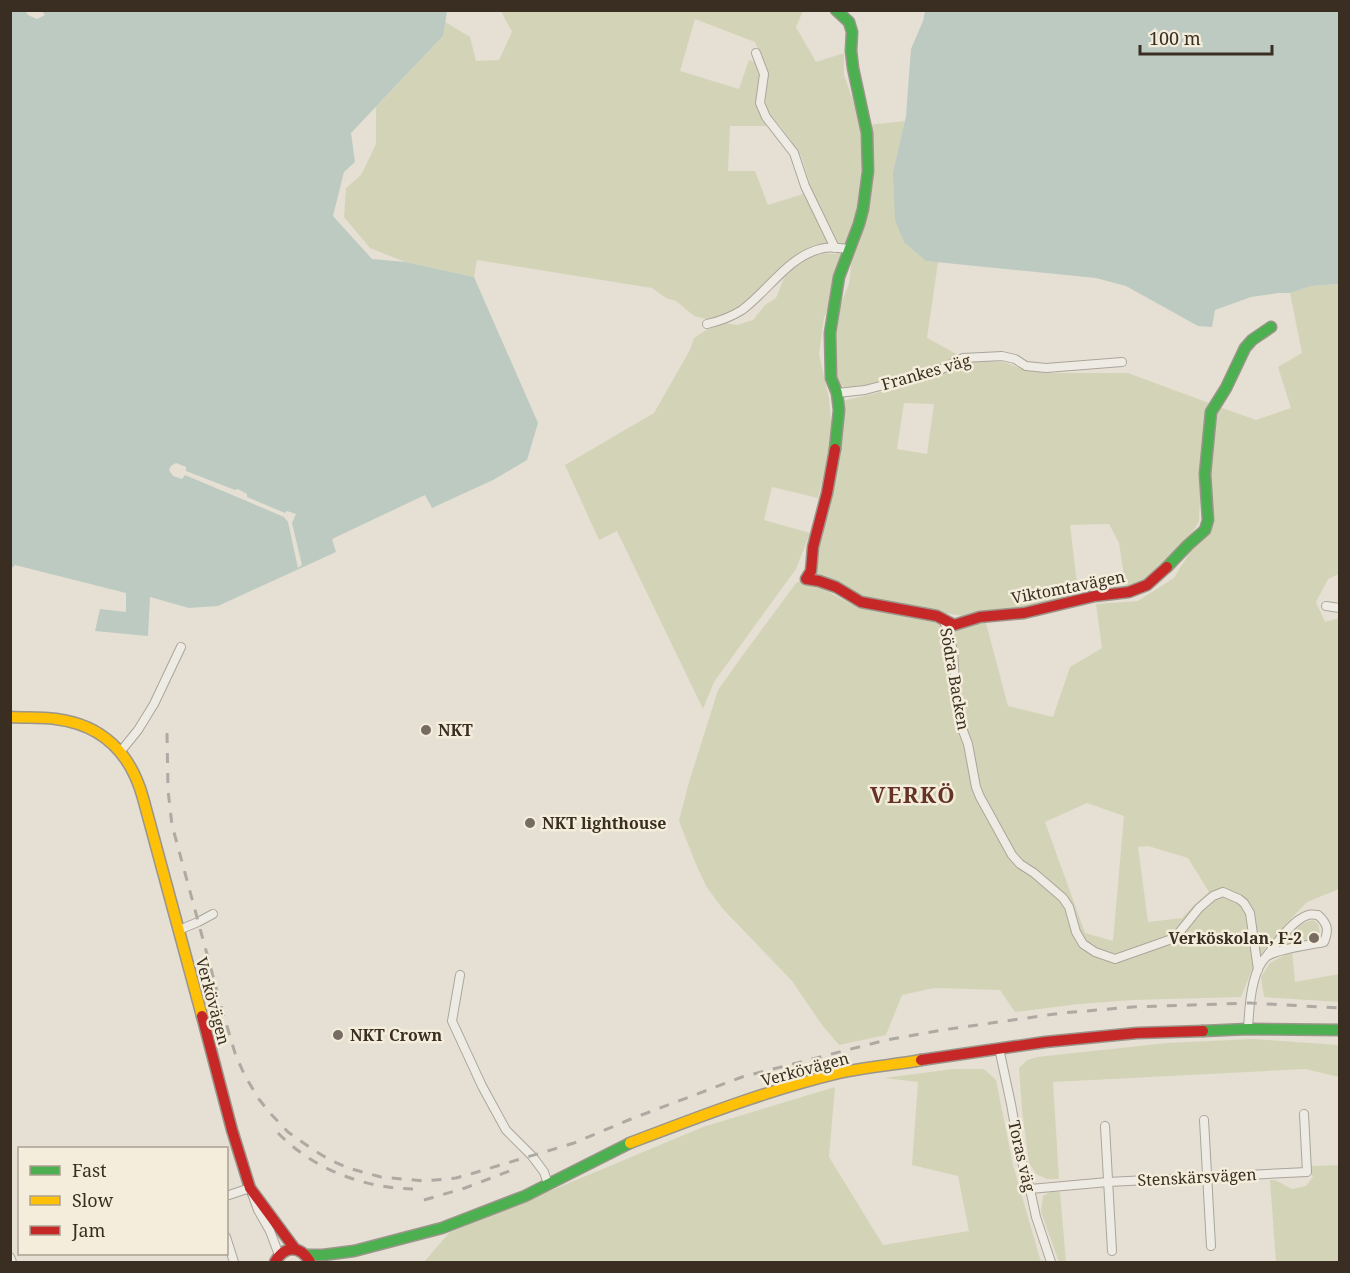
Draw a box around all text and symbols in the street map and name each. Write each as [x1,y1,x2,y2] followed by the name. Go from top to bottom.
[1140,18,1272,56] scale bar
[1149,26,1201,50] text: 100 m
[879,349,974,395] street label: Frankes väg
[1009,565,1127,609] street label: Viktomtavägen
[935,626,975,732] street label: Södra Backen
[438,719,473,741] place label: NKT
[419,723,433,737] marker: NKT
[870,779,956,809] district label: VERKÖ
[542,812,666,834] place label: NKT lighthouse
[523,816,537,830] marker: NKT lighthouse
[1168,927,1302,949] place label: Verköskolan, F-2
[1307,931,1321,945] marker: Verköskolan, F-2
[191,955,235,1047] street label: Verkövägen
[350,1024,443,1046] place label: NKT Crown
[331,1028,345,1042] marker: NKT Crown
[759,1047,851,1091] street label: Verkövägen
[1003,1118,1041,1194] street label: Toras väg
[18,1147,228,1255] legend
[72,1158,107,1182] text: Fast
[1137,1163,1257,1191] street label: Stenskärsvägen
[72,1188,114,1212] text: Slow
[71,1218,106,1242] text: Jam

